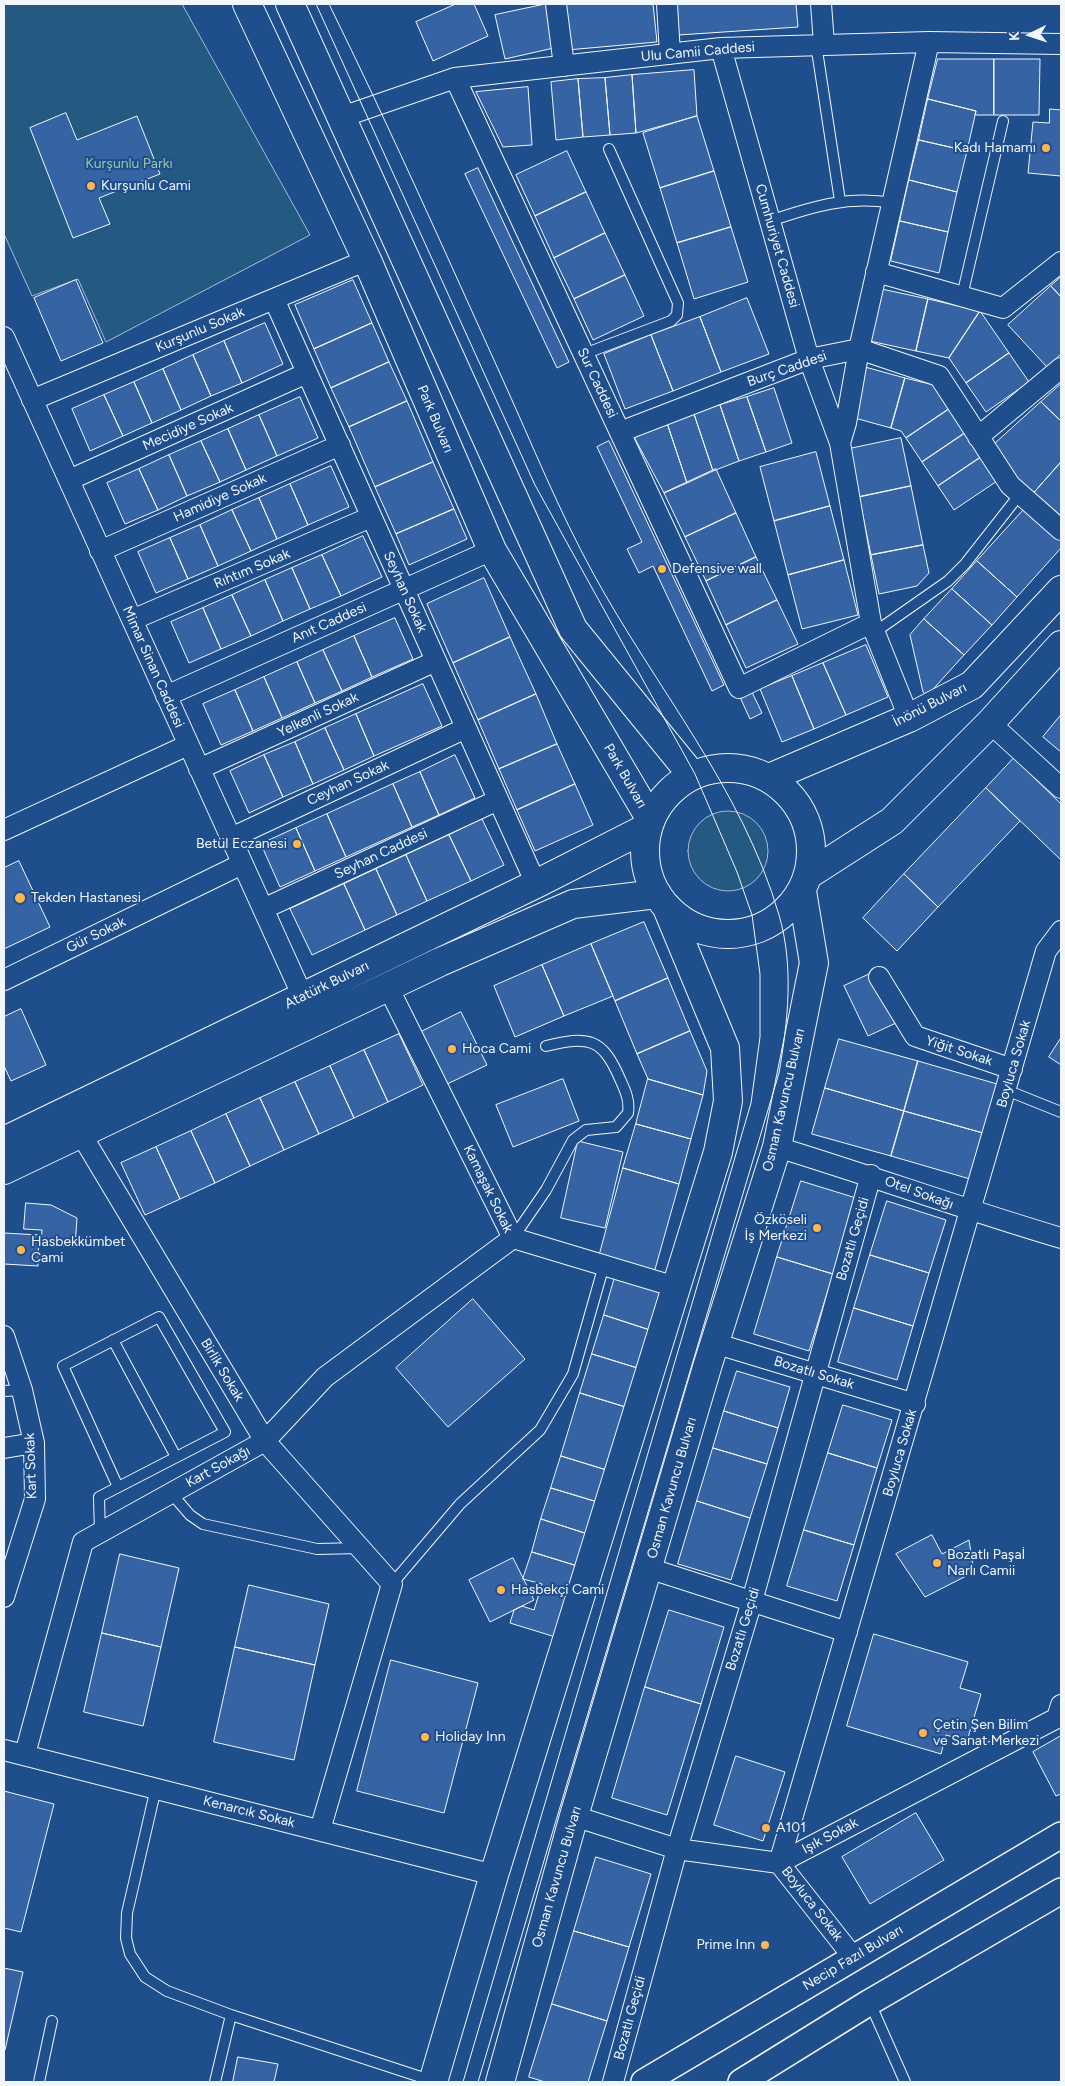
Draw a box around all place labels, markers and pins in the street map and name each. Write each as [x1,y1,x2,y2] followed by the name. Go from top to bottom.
[954,140,1036,156] place label: Kadı Hamamı
[1040,142,1052,154] marker: Kadı Hamamı
[101,178,191,194] place label: Kurşunlu Cami
[85,180,97,192] marker: Kurşunlu Cami
[672,561,762,577] place label: Defensive wall
[656,563,668,575] marker: Defensive wall
[196,836,287,852] place label: Betül Eczanesi
[291,838,303,850] marker: Betül Eczanesi
[31,890,141,906] place label: Tekden Hastanesi
[13,891,27,905] marker: Tekden Hastanesi
[462,1041,531,1057] place label: Hoca Cami
[446,1043,458,1055] marker: Hoca Cami
[745,1212,807,1244] place label: Özköseli İş Merkezi
[811,1222,823,1234] marker: Özköseli İş Merkezi
[31,1234,125,1266] place label: Hasbekkümbet Cami
[15,1244,27,1256] marker: Hasbekkümbet Cami
[947,1547,1025,1580] place label: Bozatlı Paşaİ Narlı Camii
[931,1557,943,1569] marker: Bozatlı Paşaİ Narlı Camii
[511,1582,604,1598] place label: Hasbekçi Cami
[495,1584,507,1596] marker: Hasbekçi Cami
[933,1717,1039,1750] place label: Çetin Şen Bilim ve Sanat Merkezi
[917,1727,929,1739] marker: Çetin Şen Bilim ve Sanat Merkezi
[435,1729,505,1745] place label: Holiday Inn
[419,1731,431,1743] marker: Holiday Inn
[776,1820,806,1836] place label: A101
[760,1822,772,1834] marker: A101
[697,1937,755,1953] place label: Prime Inn
[759,1939,771,1951] marker: Prime Inn

